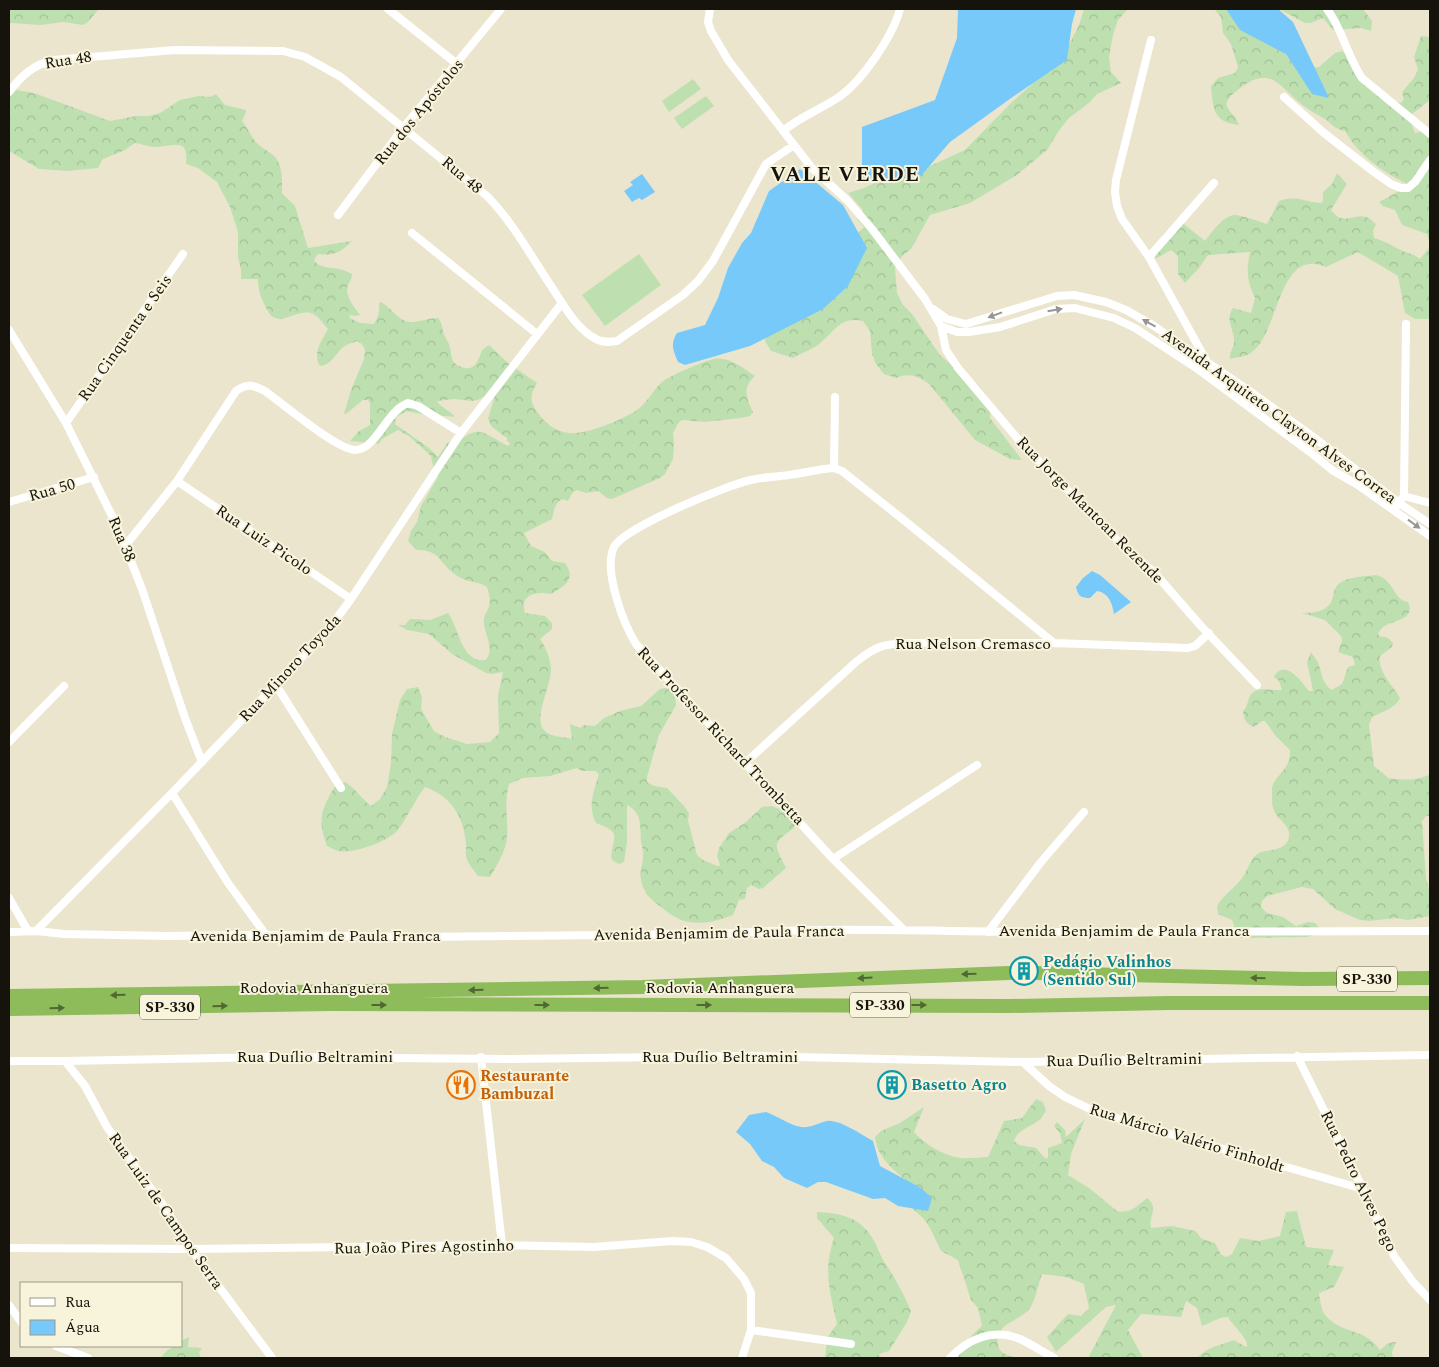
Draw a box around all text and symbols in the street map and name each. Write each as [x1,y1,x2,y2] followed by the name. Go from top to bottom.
[43,44,93,76] street label: Rua 48
[368,54,470,170] street label: Rua dos Apóstolos
[436,151,488,199] street label: Rua 48
[770,159,920,191] district label: VALE VERDE
[72,270,178,406] street label: Rua Cinquenta e Seis
[1048,306,1064,314] one-way arrow
[987,311,1002,319] one-way arrow
[1142,318,1155,327] one-way arrow
[1156,322,1402,510] street label: Avenida Arquiteto Clayton Alves Correa
[1011,431,1169,589] street label: Rua Jorge Mantoan Rezende
[26,472,78,508] street label: Rua 50
[211,499,317,581] street label: Rua Luiz Picolo
[102,512,142,566] street label: Rua 38
[1407,519,1420,529] one-way arrow
[233,608,347,728] street label: Rua Minoro Toyoda
[895,632,1051,656] street label: Rua Nelson Cremasco
[631,641,811,831] street label: Rua Professor Richard Trombetta
[593,919,845,947] street label: Avenida Benjamim de Paula Franca
[998,919,1250,943] street label: Avenida Benjamim de Paula Franca
[189,924,441,948] street label: Avenida Benjamim de Paula Franca
[1043,950,1172,992] place label: Pedágio Valinhos (Sentido Sul)
[1009,956,1039,986] building icon: Pedágio Valinhos (Sentido Sul)
[1337,966,1397,992] road number: SP-330
[961,971,977,979] one-way arrow
[1250,974,1266,982] one-way arrow
[857,975,873,983] one-way arrow
[240,976,389,1000] street label: Rodovia Anhanguera
[646,976,795,1000] street label: Rodovia Anhanguera
[593,984,609,992] one-way arrow
[468,986,484,994] one-way arrow
[110,991,126,999] one-way arrow
[850,992,910,1018] road number: SP-330
[140,994,200,1020] road number: SP-330
[372,1001,388,1009] one-way arrow
[534,1001,550,1009] one-way arrow
[697,1001,713,1009] one-way arrow
[912,1001,928,1009] one-way arrow
[212,1002,228,1010] one-way arrow
[50,1004,66,1012] one-way arrow
[237,1045,393,1069] street label: Rua Duílio Beltramini
[642,1045,798,1069] street label: Rua Duílio Beltramini
[1046,1047,1202,1073] street label: Rua Duílio Beltramini
[480,1064,569,1106] place label: Restaurante Bambuzal
[446,1070,476,1100] restaurant icon: Restaurante Bambuzal
[877,1070,907,1100] building icon: Basetto Agro
[911,1073,1007,1097] place label: Basetto Agro
[1087,1097,1288,1179] street label: Rua Márcio Valério Finholdt
[1314,1106,1404,1256] street label: Rua Pedro Alves Pego
[103,1128,230,1295] street label: Rua Luiz de Campos Serra
[334,1233,514,1261] street label: Rua João Pires Agostinho
[20,1282,182,1347] legend
[65,1291,91,1314] text: Rua
[65,1316,101,1339] text: Água

